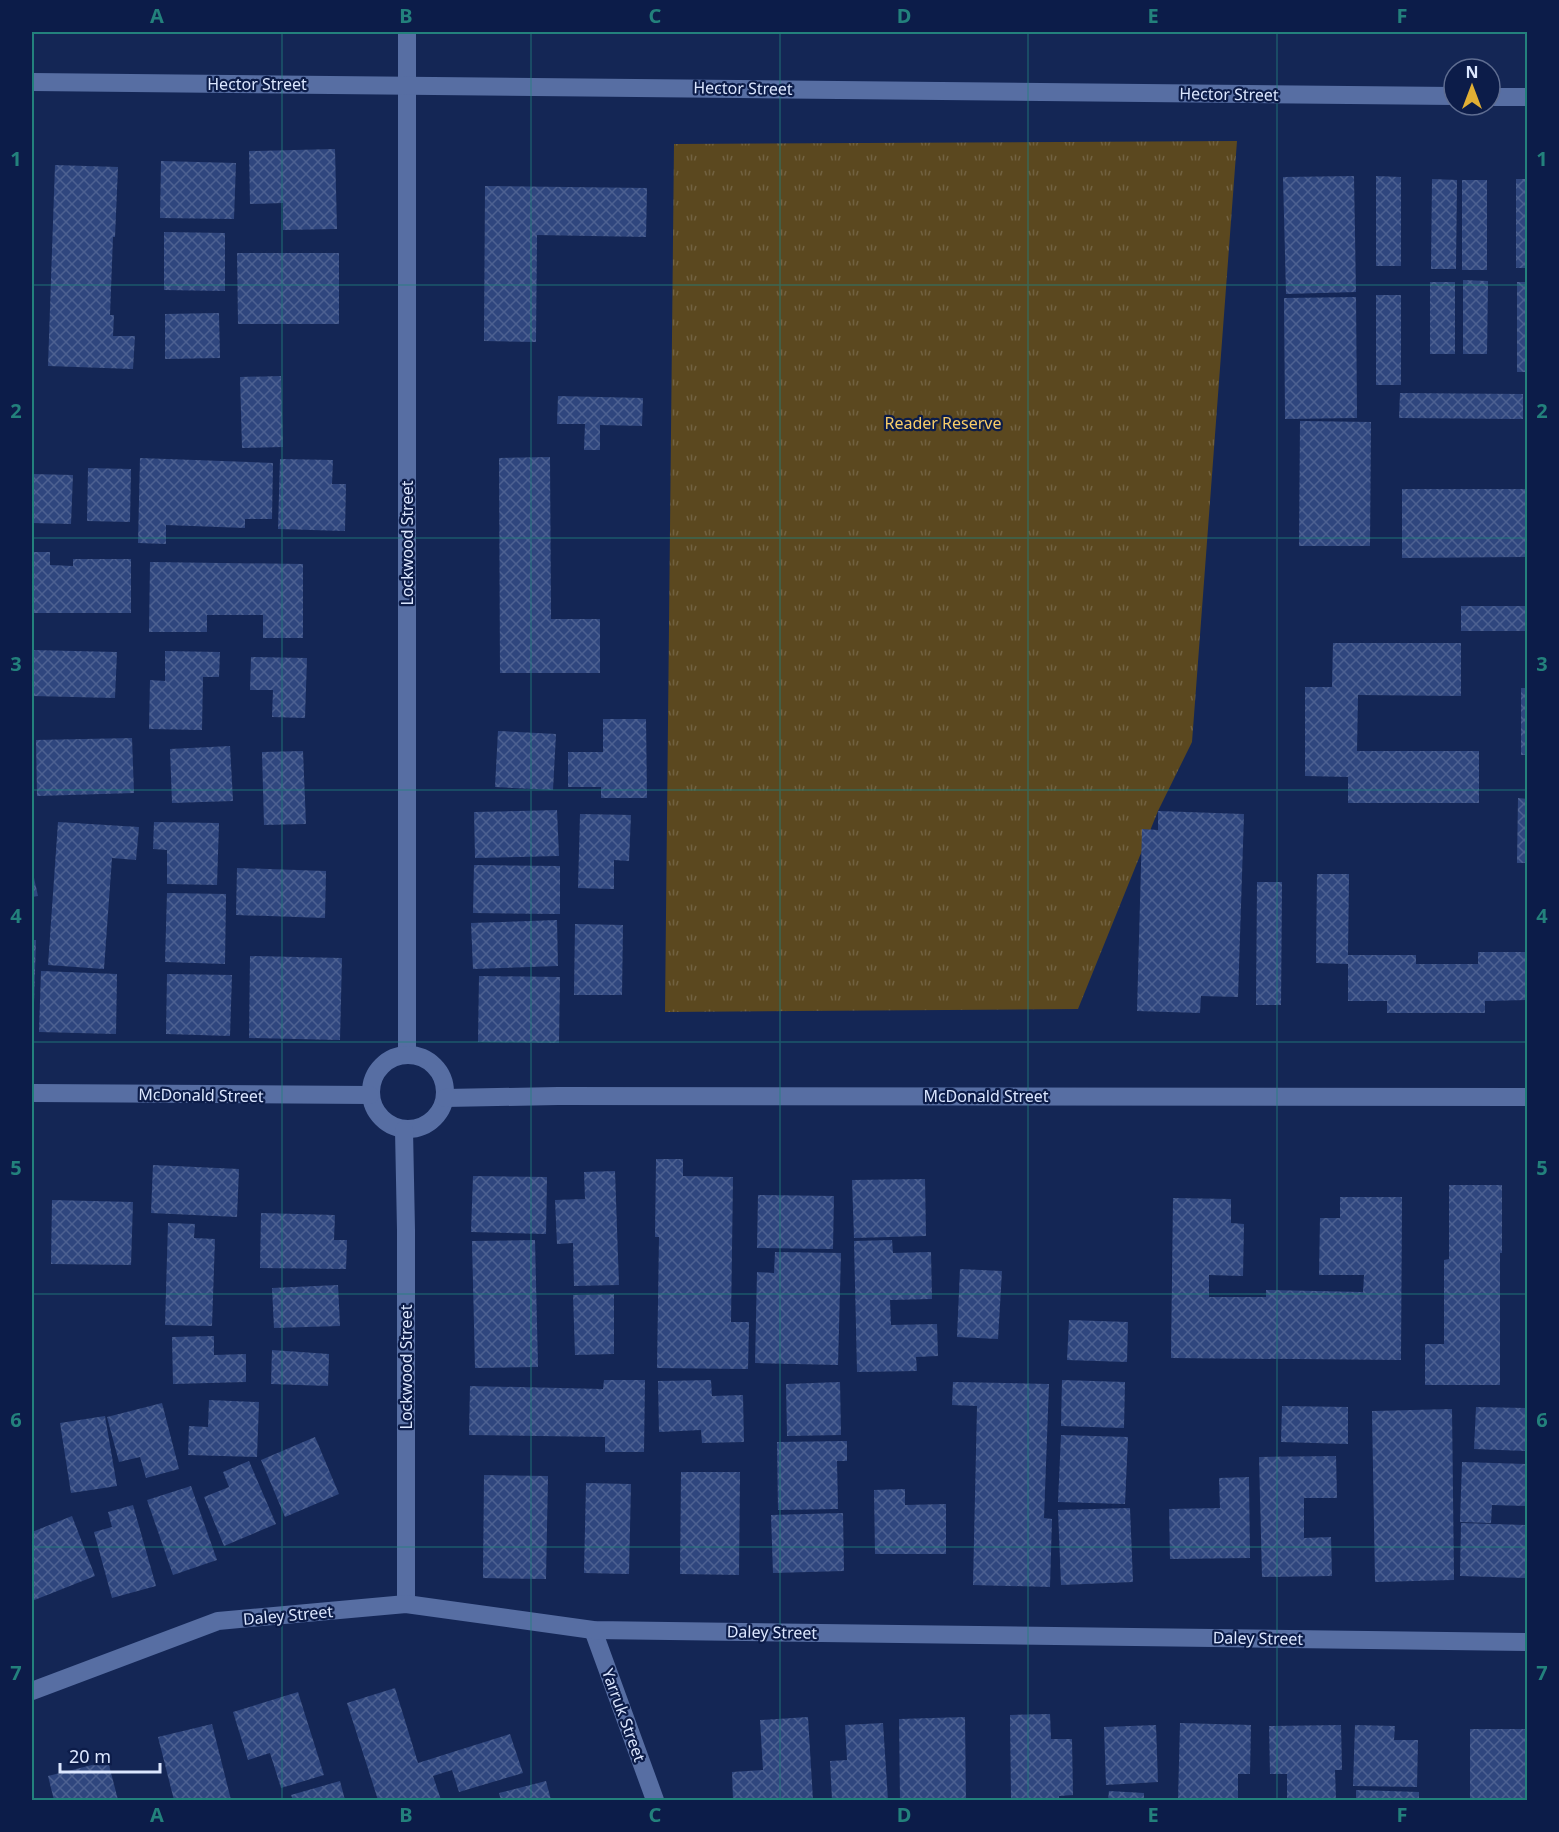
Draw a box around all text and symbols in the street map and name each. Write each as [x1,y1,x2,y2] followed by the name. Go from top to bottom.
[150,2,164,29] text: A
[399,2,413,29] text: B
[649,2,662,29] text: C
[897,2,911,29] text: D
[1147,2,1159,29] text: E
[1397,2,1407,29] text: F
[1442,57,1502,117] north arrow
[1465,61,1479,83] text: N
[207,73,307,95] street label: Hector Street
[693,76,793,100] street label: Hector Street
[1179,82,1279,106] street label: Hector Street
[10,145,22,172] text: 1
[1536,145,1548,172] text: 1
[10,397,22,424] text: 2
[1536,397,1548,424] text: 2
[884,412,1002,434] park label: Reader Reserve
[396,480,418,605] street label: Lockwood Street
[10,650,22,677] text: 3
[1536,650,1548,677] text: 3
[10,902,22,929] text: 4
[1536,902,1548,929] text: 4
[138,1083,264,1107] street label: McDonald Street
[923,1085,1049,1107] street label: McDonald Street
[10,1154,22,1181] text: 5
[1536,1154,1548,1181] text: 5
[395,1304,417,1429] street label: Lockwood Street
[10,1406,22,1433] text: 6
[1536,1406,1548,1433] text: 6
[242,1600,334,1630] street label: Daley Street
[727,1620,818,1644] street label: Daley Street
[1213,1626,1304,1650] street label: Daley Street
[10,1659,22,1686] text: 7
[1536,1659,1548,1686] text: 7
[597,1665,651,1765] street label: Yarruk Street
[60,1736,160,1774] scale bar
[69,1744,111,1768] text: 20 m
[150,1801,164,1828] text: A
[399,1801,413,1828] text: B
[649,1801,662,1828] text: C
[897,1801,911,1828] text: D
[1147,1801,1159,1828] text: E
[1397,1801,1407,1828] text: F

